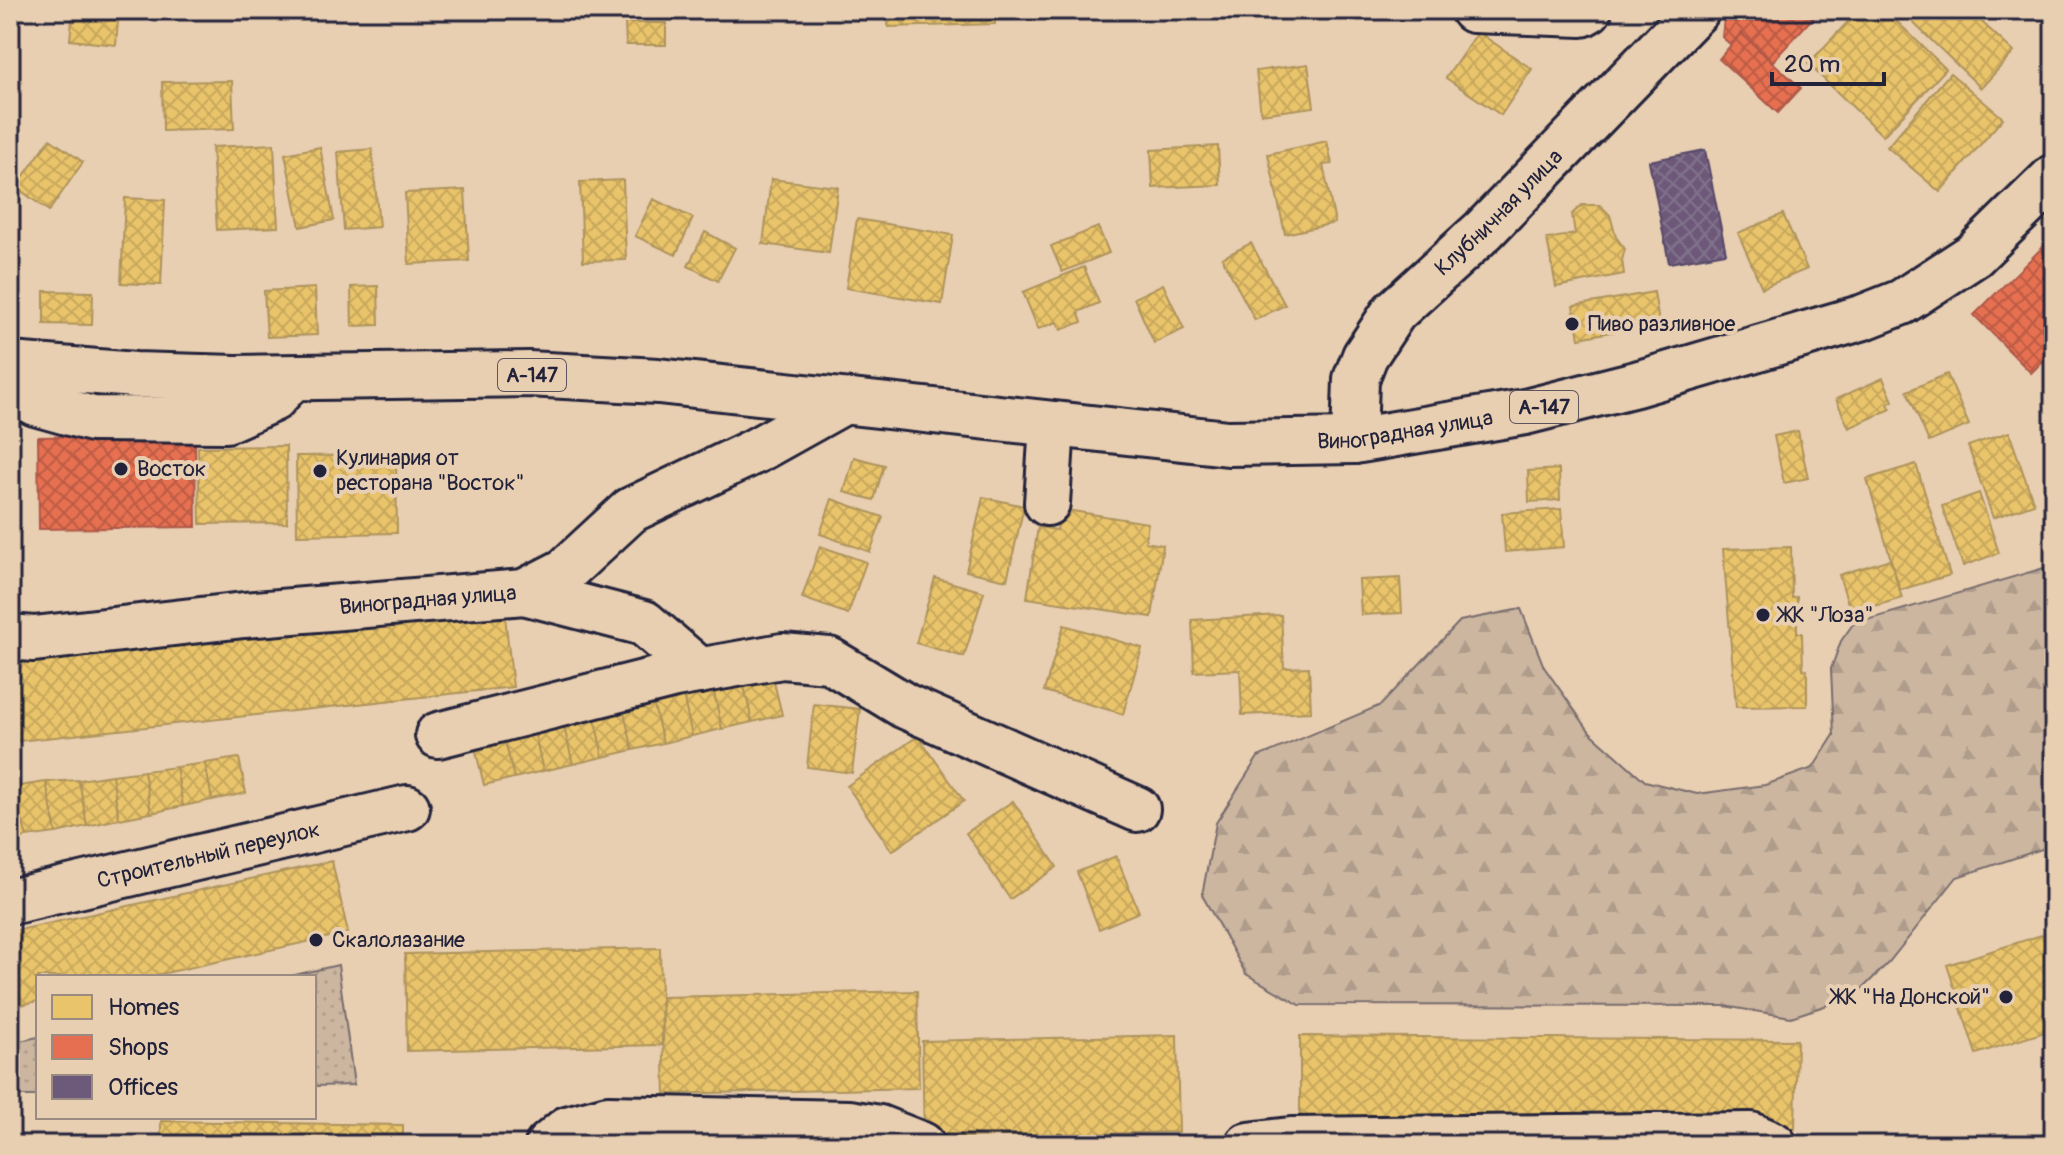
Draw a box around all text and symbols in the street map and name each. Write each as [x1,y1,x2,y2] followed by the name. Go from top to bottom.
[1772,36,1884,86] scale bar
[1784,50,1840,79] text: 20 m
[1429,143,1569,282] street label: Клубничная улица
[1588,310,1736,338] place label: Пиво разливное
[1563,315,1581,333] marker: Пиво разливное
[498,359,566,391] road number: А-147
[1510,391,1578,423] road number: А-147
[1317,404,1495,456] street label: Виноградная улица
[336,444,524,497] place label: Кулинария от ресторана "Восток"
[137,455,206,483] place label: Восток
[112,460,130,478] marker: Восток
[311,462,329,480] marker: Кулинария от ресторана "Восток"
[338,579,518,621] street label: Виноградная улица
[1776,601,1873,629] place label: ЖК "Лоза"
[1754,606,1772,624] marker: ЖК "Лоза"
[94,815,323,895] street label: Строительный переулок
[332,926,465,954] place label: Скалолазание
[307,931,325,949] marker: Скалолазание
[36,975,316,1119] legend
[1829,983,1990,1011] place label: ЖК "На Донской"
[1997,988,2015,1006] marker: ЖК "На Донской"
[108,993,180,1022] text: Homes
[108,1033,169,1062] text: Shops
[108,1073,178,1102] text: Offices

